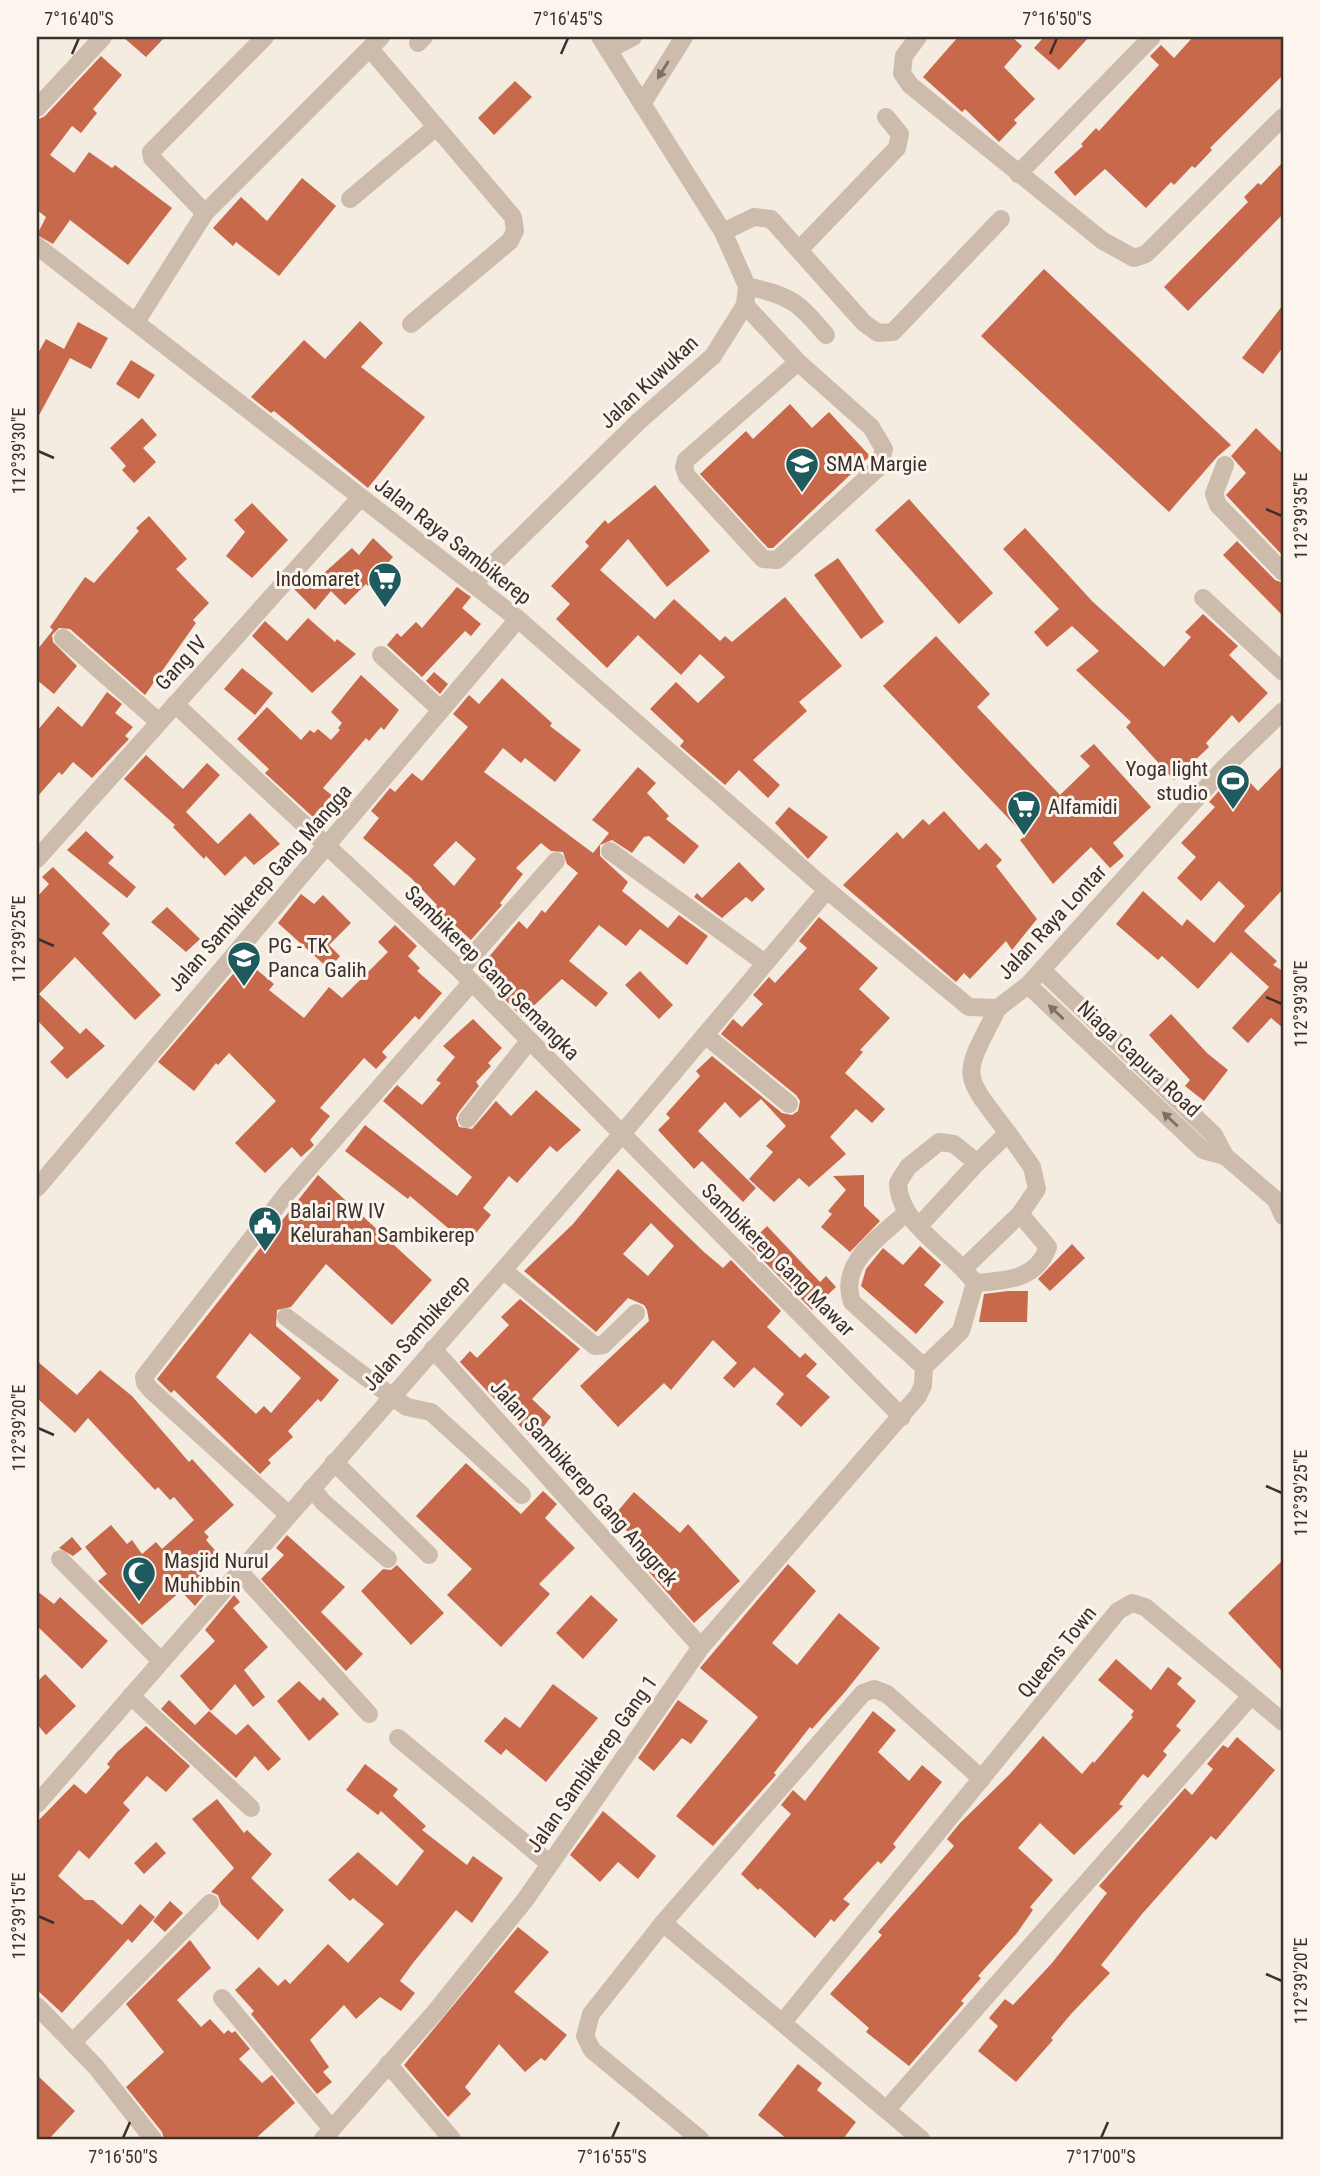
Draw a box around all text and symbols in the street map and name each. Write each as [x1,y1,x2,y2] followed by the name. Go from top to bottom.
[44,8,114,29] text: 7°16'40"S
[533,8,603,29] text: 7°16'45"S
[1022,8,1092,29] text: 7°16'50"S
[657,61,670,80] one-way arrow
[595,331,703,433] street label: Jalan Kuwukan
[8,408,29,494] text: 112°39'30"E
[783,445,821,494] school or university icon: SMA Margie
[826,452,927,476] place label: SMA Margie
[370,472,536,610] street label: Jalan Raya Sambikerep
[1290,473,1311,559] text: 112°39'35"E
[366,560,404,609] supermarket icon: Indomaret
[275,567,360,591] place label: Indomaret
[150,631,212,695] street label: Gang IV
[1126,757,1208,805] place label: Yoga light studio
[1214,762,1252,811] sports icon: Yoga light studio
[163,779,357,997] street label: Jalan Sambikerep Gang Mangga
[1005,788,1043,837] supermarket icon: Alfamidi
[1048,795,1118,819] place label: Alfamidi
[993,860,1111,984] street label: Jalan Raya Lontar
[400,881,584,1065] street label: Sambikerep Gang Semangka
[8,896,29,982] text: 112°39'25"E
[268,934,367,982] place label: PG - TK Panca Galih
[225,939,263,988] school or university icon: PG - TK Panca Galih
[1290,961,1311,1047] text: 112°39'30"E
[1073,996,1205,1122] street label: Niaga Gapura Road
[1048,1005,1065,1021] one-way arrow
[1162,1111,1179,1127] one-way arrow
[697,1179,859,1341] street label: Sambikerep Gang Mawar
[290,1199,475,1247] place label: Balai RW IV Kelurahan Sambikerep
[246,1204,284,1253] public building icon: Balai RW IV Kelurahan Sambikerep
[358,1270,474,1396] street label: Jalan Sambikerep
[485,1375,683,1591] street label: Jalan Sambikerep Gang Anggrek
[8,1385,29,1471] text: 112°39'20"E
[1290,1450,1311,1536] text: 112°39'25"E
[164,1549,269,1597] place label: Masjid Nurul Muhibbin
[120,1554,158,1603] mosque icon: Masjid Nurul Muhibbin
[1013,1601,1101,1703] street label: Queens Town
[522,1671,662,1857] street label: Jalan Sambikerep Gang 1
[8,1873,29,1959] text: 112°39'15"E
[1290,1938,1311,2024] text: 112°39'20"E
[88,2146,158,2167] text: 7°16'50"S
[577,2146,647,2167] text: 7°16'55"S
[1066,2146,1136,2167] text: 7°17'00"S

